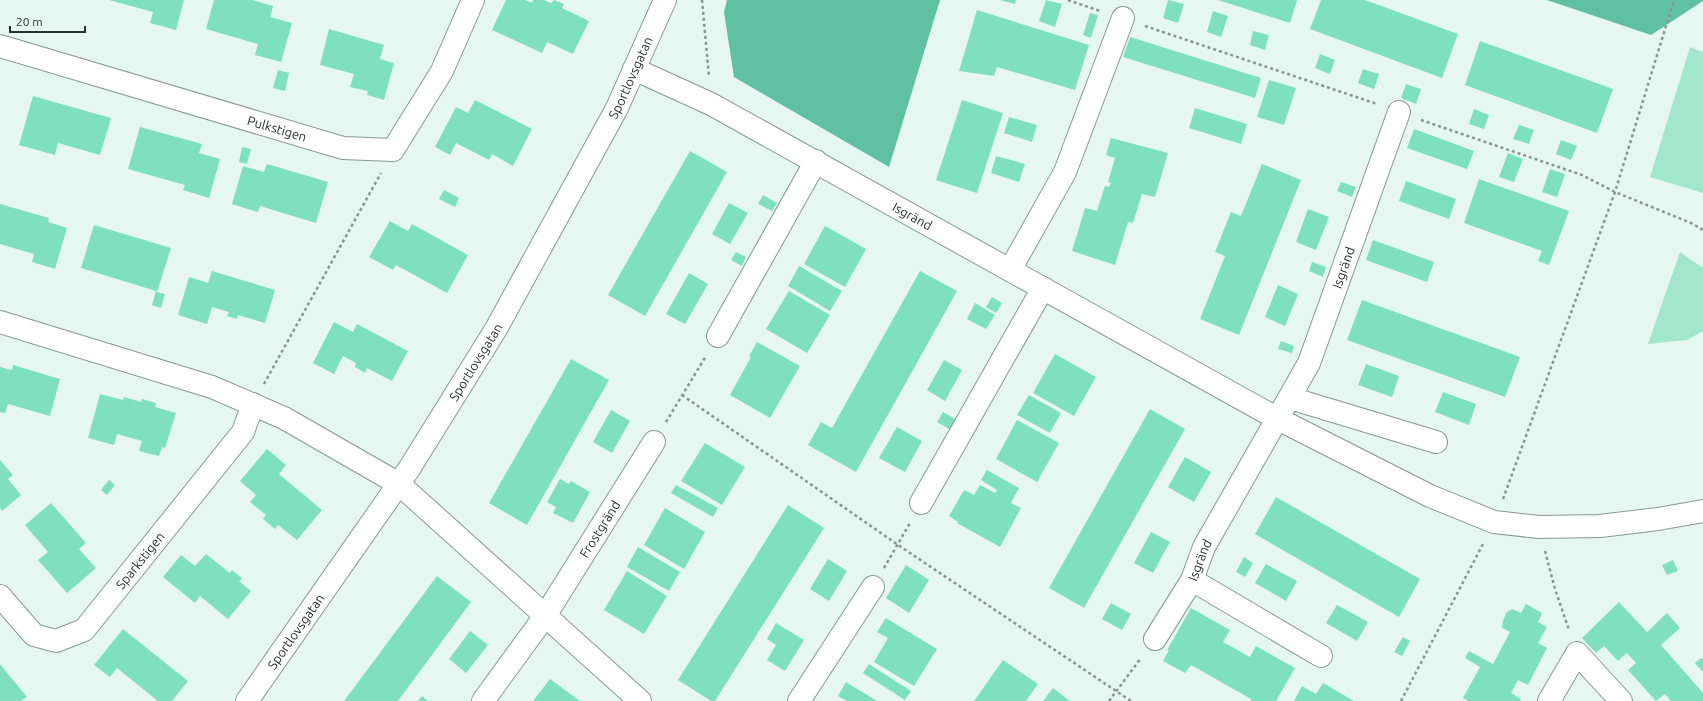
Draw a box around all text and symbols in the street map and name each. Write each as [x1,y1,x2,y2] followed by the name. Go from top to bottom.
[10,8,85,34] scale bar
[16,15,43,28] text: 20 m
[606,34,655,121] street label: Sportlovsgatan
[246,113,308,144] street label: Pulkstigen
[890,199,935,232] street label: Isgränd
[1329,245,1357,290] street label: Isgränd
[446,321,505,403] street label: Sportlovsgatan
[577,498,623,560] street label: Frostgränd
[113,529,167,591] street label: Sparkstigen
[1185,537,1214,583] street label: Isgränd
[265,591,327,672] street label: Sportlovsgatan

